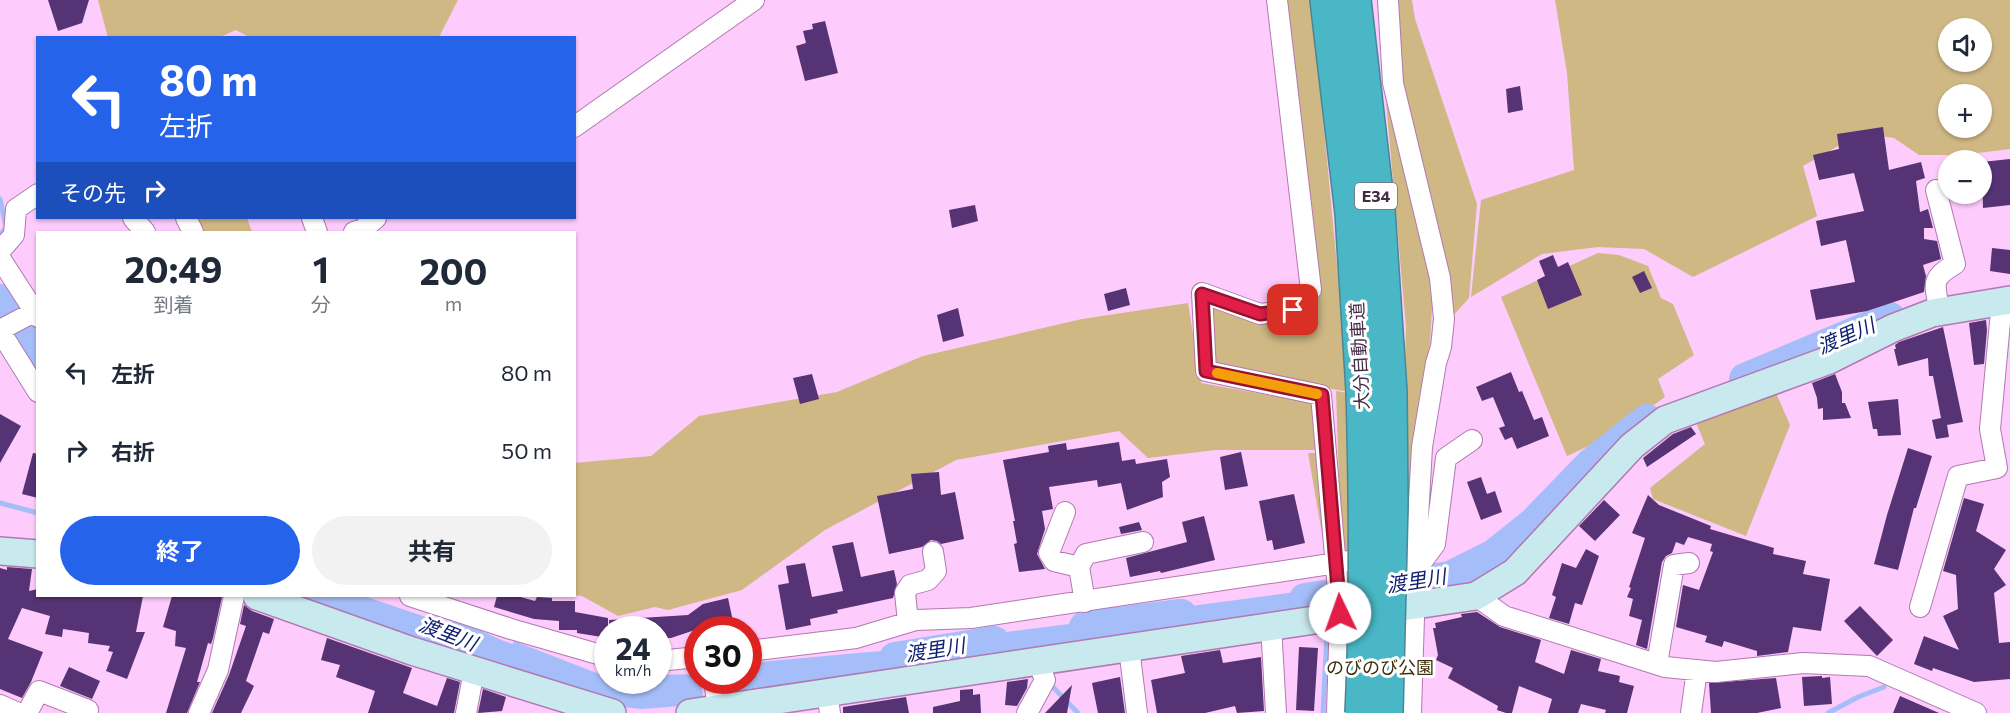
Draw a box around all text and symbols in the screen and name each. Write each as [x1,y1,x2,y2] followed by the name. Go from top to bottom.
[1938,18,1992,204] map controls
[1938,18,1992,72] button: sound
[159,53,258,105] text: 80 m
[60,60,138,138] icon: left
[1938,84,1992,138] button: +
[159,109,213,142] text: 左折
[1938,150,1992,204] button: −
[138,174,171,207] icon: right
[60,179,126,206] text: その先
[1355,183,1397,209] road number: E34
[124,246,222,290] text: 20:49
[313,246,329,290] text: 1
[419,248,488,292] text: 200
[1267,284,1318,335] pin
[445,291,462,315] text: m
[153,292,193,316] text: 到着
[311,292,331,316] text: 分
[1276,293,1309,326] icon: arrive
[1345,302,1373,411] street label: 大分自動車道
[1813,312,1880,358] water label: 渡里川
[60,356,93,389] icon: left
[501,359,552,386] text: 80 m
[111,360,155,387] text: 左折
[60,434,93,467] icon: right
[502,437,552,464] text: 50 m
[111,438,155,465] text: 右折
[60,516,300,585] button: 終了
[312,516,552,585] button: 共有
[1384,563,1449,597] water label: 渡里川
[1308,581,1372,645] position arrow
[416,611,483,656] water label: 渡里川
[684,616,762,694] speed limit sign: 30
[615,629,651,666] text: 24
[903,632,968,666] water label: 渡里川
[1326,656,1434,678] park label: のびのび公園
[615,661,651,679] text: km/h

